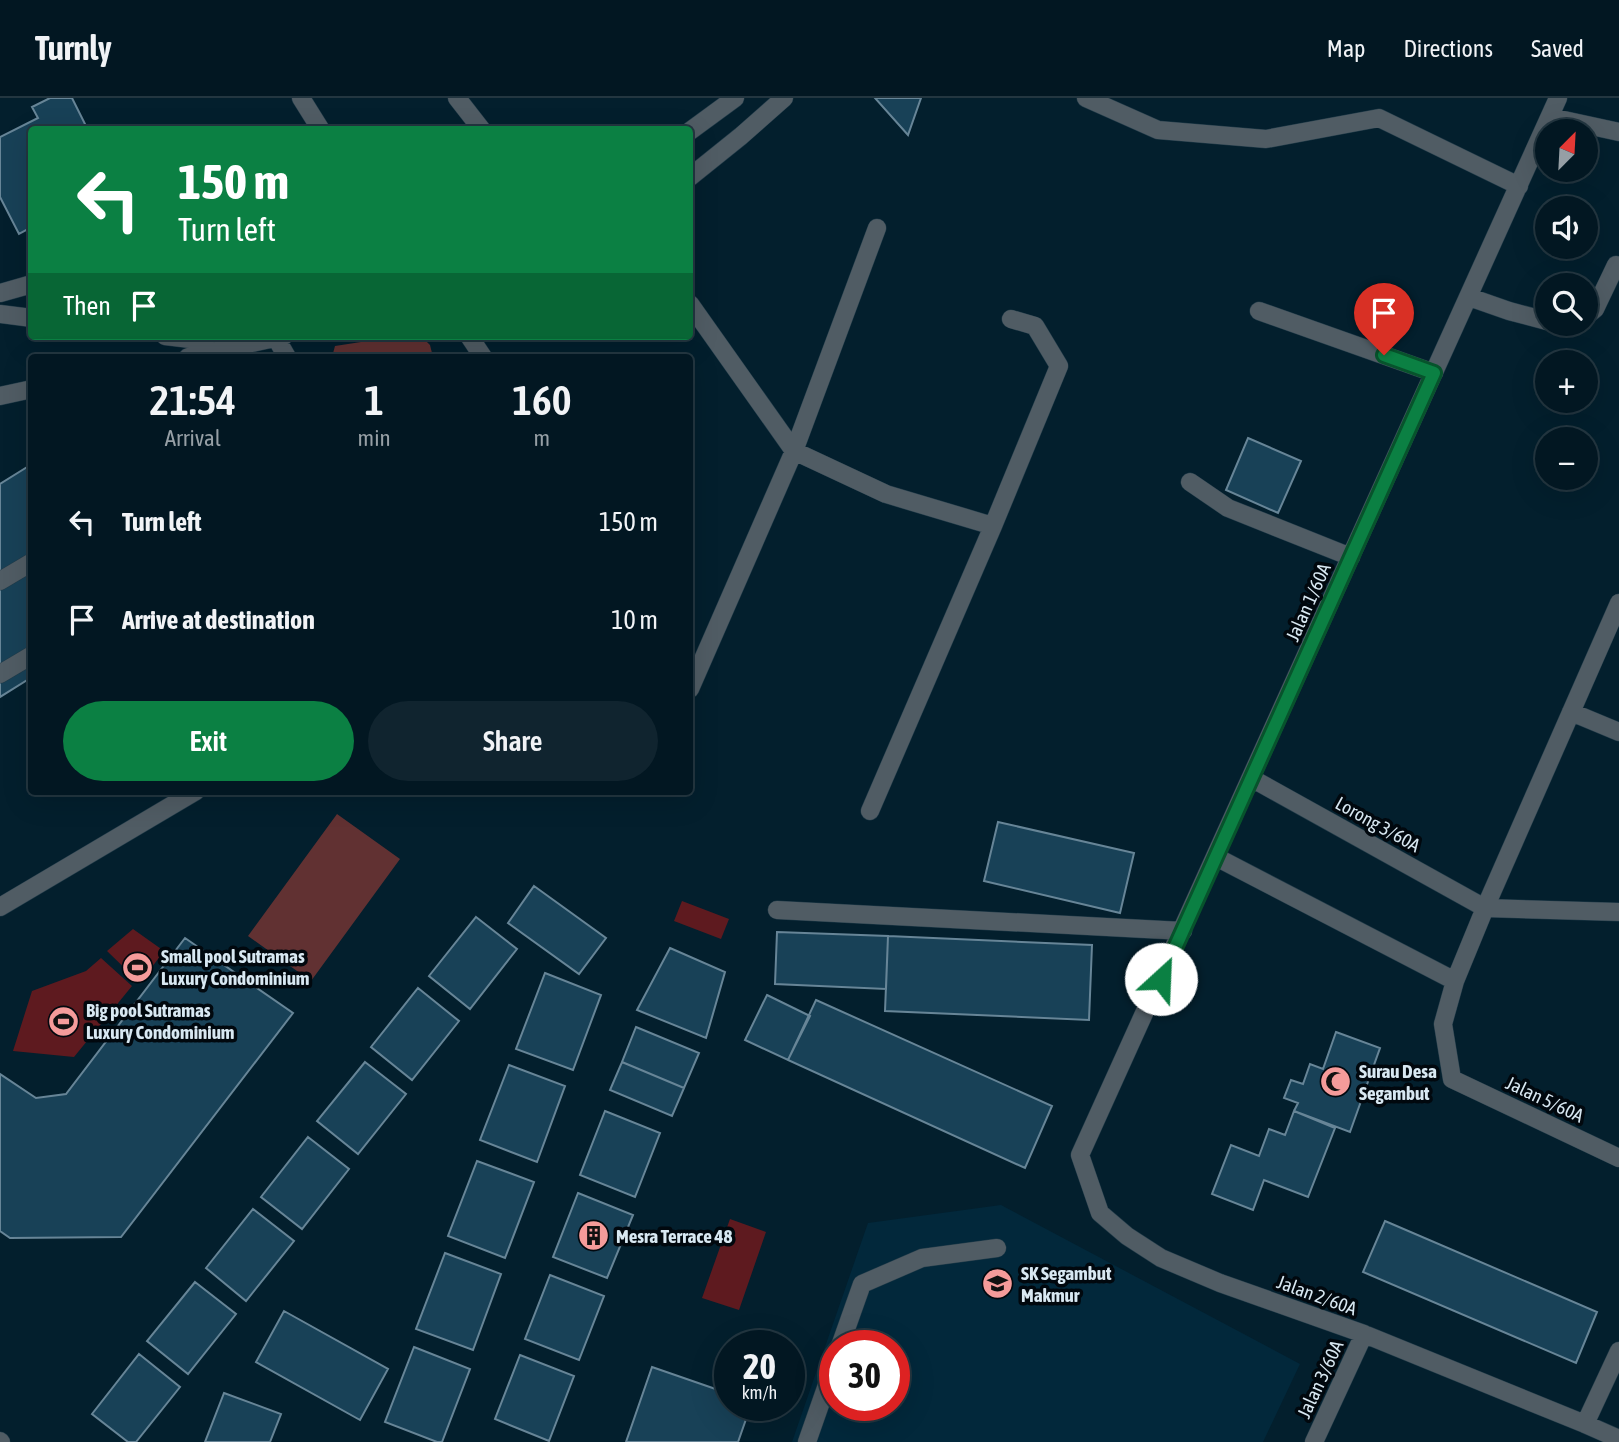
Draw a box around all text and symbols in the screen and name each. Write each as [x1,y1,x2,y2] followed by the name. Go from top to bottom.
[35,29,112,67] text: Turnly
[1327,35,1365,62] text: Map
[1403,35,1493,62] text: Directions
[1531,35,1584,62] text: Saved
[1535,119,1598,182] north arrow
[1535,119,1598,490] map controls
[178,153,289,209] text: 150 m
[63,154,154,245] icon: left
[1535,196,1598,259] button: sound
[178,211,276,248] text: Turn left
[1535,273,1598,336] button: search
[1354,283,1414,355] pin
[125,287,163,325] icon: arrive
[63,291,111,321] text: Then
[1365,294,1403,332] icon: arrive
[1535,350,1598,413] button: +
[150,376,236,424] text: 21:54
[364,376,384,424] text: 1
[512,376,571,424] text: 160
[165,425,221,451] text: Arrival
[358,425,391,451] text: min
[534,425,550,451] text: m
[1535,427,1598,490] button: −
[63,503,101,541] icon: left
[122,507,202,537] text: Turn left
[599,507,658,537] text: 150 m
[1281,559,1335,644] street label: Jalan 1/60A
[63,601,101,639] icon: arrive
[122,605,315,635] text: Arrive at destination
[611,605,658,635] text: 10 m
[63,701,354,781] button: Exit
[368,701,658,781] button: Share
[1332,792,1425,857] street label: Lorong 3/60A
[1124,942,1198,1016] position arrow
[161,945,310,989] place label: Small pool Sutramas Luxury Condominium
[121,950,155,984] sports icon: Small pool Sutramas Luxury Condominium
[86,999,235,1043] place label: Big pool Sutramas Luxury Condominium
[46,1004,80,1038] sports icon: Big pool Sutramas Luxury Condominium
[1359,1060,1437,1104] place label: Surau Desa Segambut
[1319,1065,1353,1099] mosque icon: Surau Desa Segambut
[1503,1071,1588,1127] street label: Jalan 5/60A
[576,1219,610,1253] building icon: Mesra Terrace 48
[616,1225,732,1247] place label: Mesra Terrace 48
[1021,1262,1112,1306] place label: SK Segambut Makmur
[981,1267,1015,1301] school or university icon: SK Segambut Makmur
[1274,1270,1360,1320] street label: Jalan 2/60A
[819,1330,910,1421] speed limit sign: 30
[1292,1336,1348,1421] street label: Jalan 3/60A
[743,1346,776,1386] text: 20
[742,1382,777,1403] text: km/h

